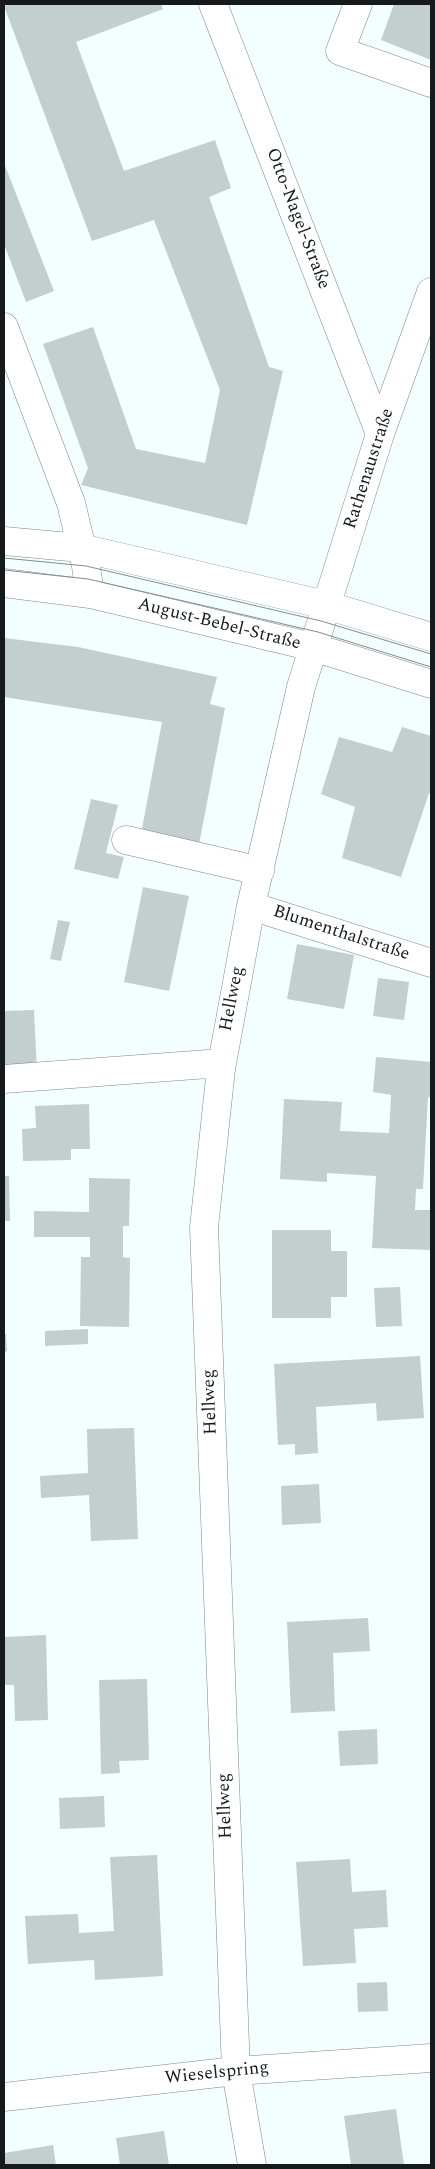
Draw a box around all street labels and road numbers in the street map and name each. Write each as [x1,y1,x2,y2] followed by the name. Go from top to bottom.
[260,145,334,293] street label: Otto-Nagel-Straße
[340,406,400,532] street label: Rathenaustraße
[135,594,303,656] street label: August-Bebel-Straße
[270,902,412,966] street label: Blumenthalstraße
[216,965,250,1033] street label: Hellweg
[199,1369,223,1435] street label: Hellweg
[214,1773,238,1839] street label: Hellweg
[164,2058,270,2090] street label: Wieselspring

